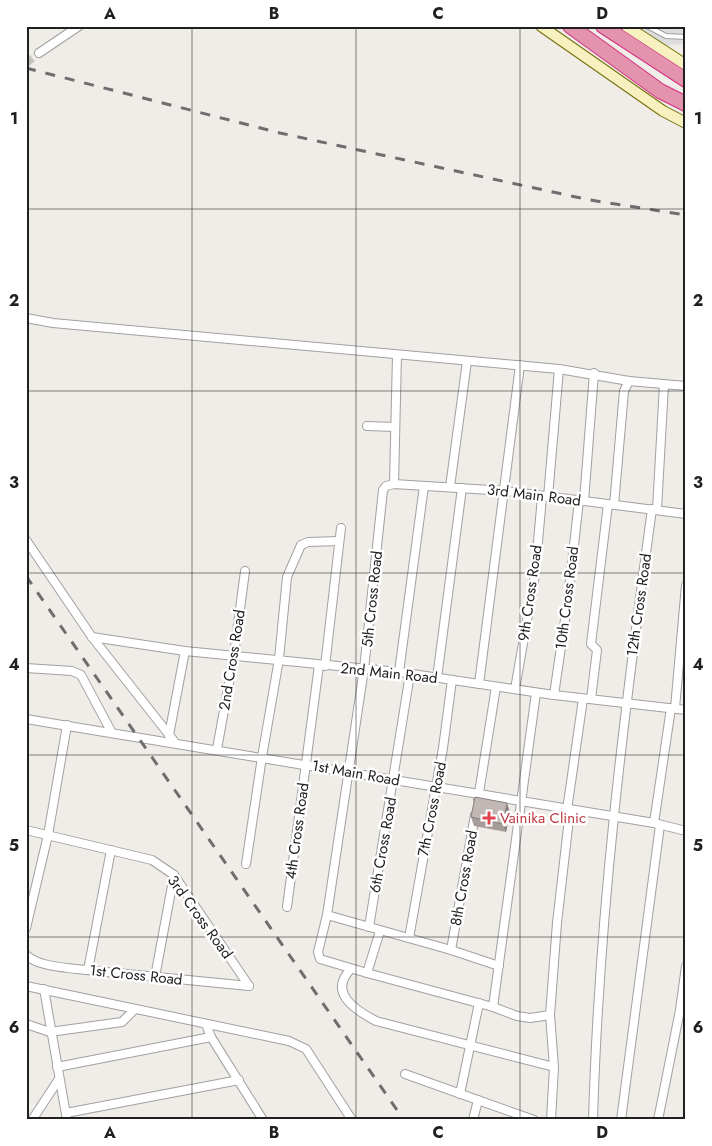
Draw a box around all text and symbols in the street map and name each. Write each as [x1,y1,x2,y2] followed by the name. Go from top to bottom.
[103,2,116,25] text: A
[269,2,279,25] text: B
[432,2,444,25] text: C
[596,2,608,25] text: D
[10,107,18,130] text: 1
[694,107,702,130] text: 1
[9,289,19,312] text: 2
[693,289,703,312] text: 2
[9,471,19,494] text: 3
[693,471,703,494] text: 3
[486,478,582,512] street label: 3rd Main Road
[512,543,548,643] street label: 9th Cross Road
[550,545,584,651] street label: 10th Cross Road
[356,550,388,648] street label: 5th Cross Road
[621,552,657,658] street label: 12th Cross Road
[213,608,251,712] street label: 2nd Cross Road
[8,653,20,676] text: 4
[692,653,704,676] text: 4
[339,657,439,689] street label: 2nd Main Road
[310,754,402,792] street label: 1st Main Road
[412,760,452,858] street label: 7th Cross Road
[279,781,315,881] street label: 4th Cross Road
[364,795,402,895] street label: 6th Cross Road
[500,807,586,829] place label: Vainika Clinic
[482,811,496,825] marker: Vainika Clinic
[445,829,483,927] street label: 8th Cross Road
[9,834,19,857] text: 5
[693,834,703,857] text: 5
[162,871,238,963] street label: 3rd Cross Road
[88,959,184,991] street label: 1st Cross Road
[9,1016,19,1039] text: 6
[693,1016,703,1039] text: 6
[103,1121,116,1144] text: A
[269,1121,279,1144] text: B
[432,1121,444,1144] text: C
[596,1121,608,1144] text: D

